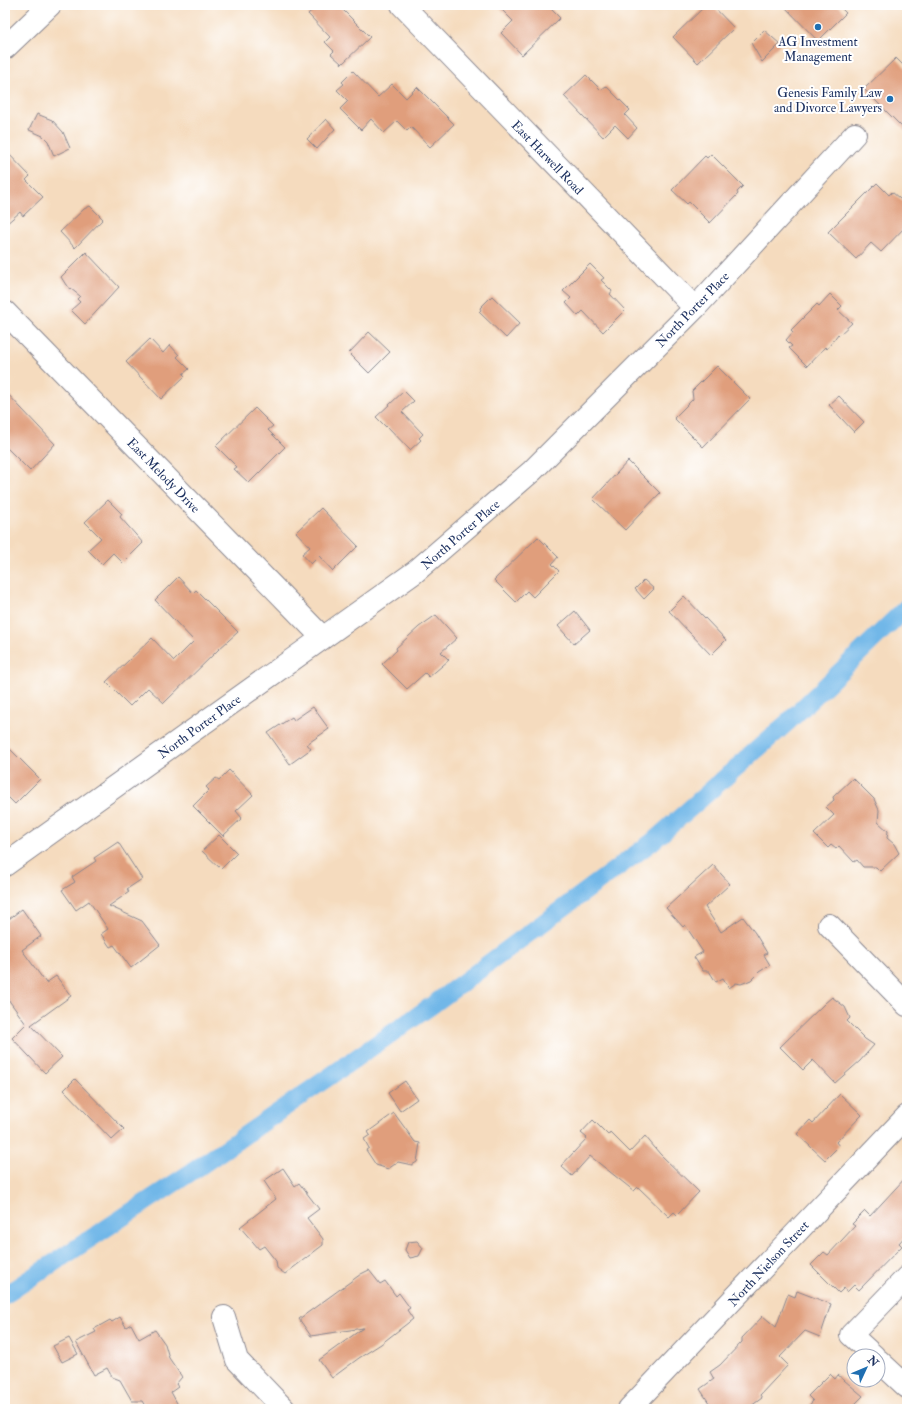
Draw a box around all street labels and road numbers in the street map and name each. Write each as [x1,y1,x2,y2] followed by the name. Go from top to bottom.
[508,117,587,199] street label: East Harwell Road
[653,268,733,351] street label: North Porter Place
[123,435,203,518] street label: East Melody Drive
[418,496,504,573] street label: North Porter Place
[155,691,245,762] street label: North Porter Place
[725,1217,813,1310] street label: North Nielson Street

